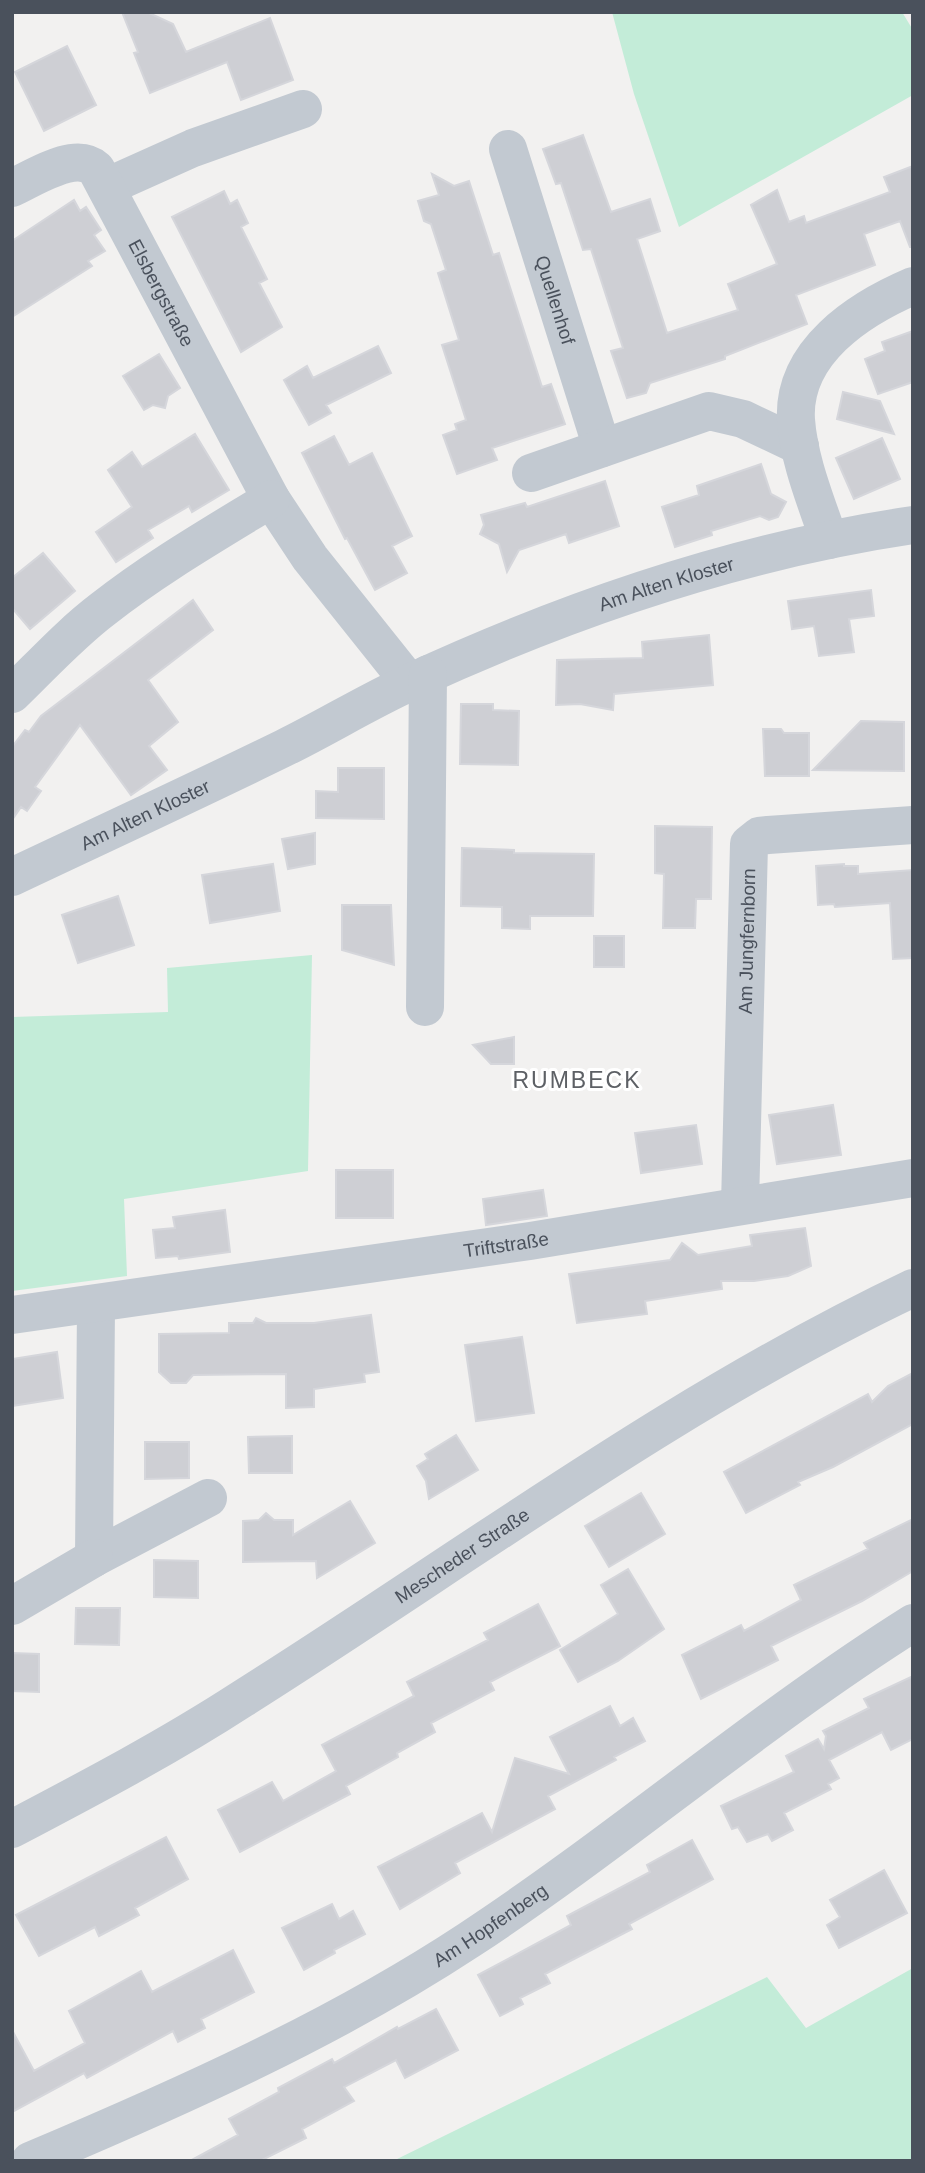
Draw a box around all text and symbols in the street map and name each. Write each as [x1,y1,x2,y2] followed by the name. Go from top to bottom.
[124,236,198,350] street label: Elsbergstraße
[531,253,579,348] street label: Quellenhof
[596,553,737,615] street label: Am Alten Kloster
[77,775,214,854] street label: Am Alten Kloster
[735,868,759,1014] street label: Am Jungfernborn
[512,1067,642,1093] district label: RUMBECK
[462,1228,550,1261] street label: Triftstraße
[391,1504,533,1608] street label: Mescheder Straße
[429,1880,552,1971] street label: Am Hopfenberg

